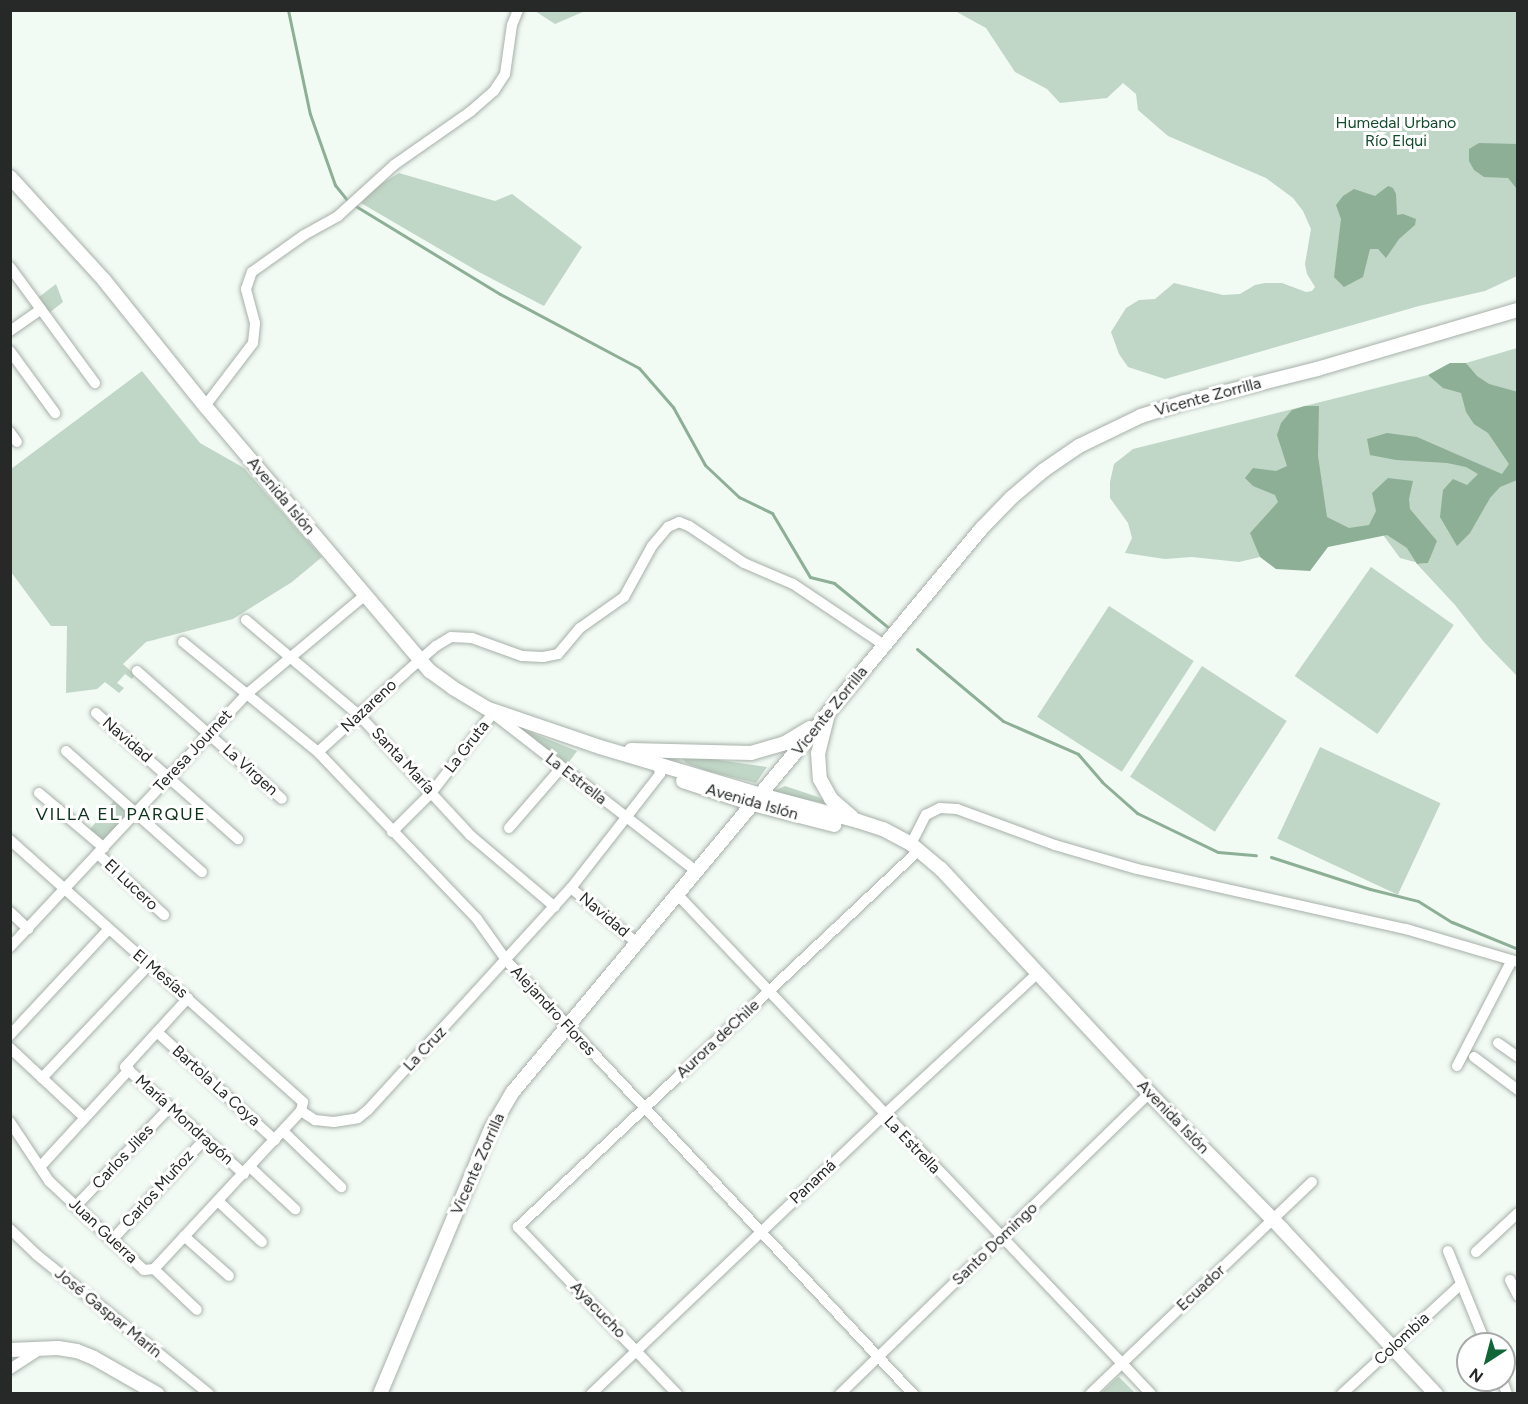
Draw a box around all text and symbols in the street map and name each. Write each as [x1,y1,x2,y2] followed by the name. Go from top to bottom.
[1336,113,1456,151] park label: Humedal Urbano Río Elqui
[1153,374,1263,420] street label: Vicente Zorrilla
[243,453,319,539] street label: Avenida Islón
[788,663,872,759] street label: Vicente Zorrilla
[337,675,401,737] street label: Nazareno
[150,706,236,796] street label: Teresa Journet
[98,713,156,767] street label: Navidad
[441,717,493,777] street label: La Gruta
[367,724,439,798] street label: Santa María
[218,740,282,800] street label: La Virgen
[541,749,611,809] street label: La Estrella
[704,780,800,824] street label: Avenida Islón
[36,803,206,825] district label: VILLA EL PARQUE
[100,855,162,915] street label: El Lucero
[575,889,633,941] street label: Navidad
[129,945,191,1003] street label: El Mesías
[507,962,599,1060] street label: Alejandro Flores
[673,996,763,1082] street label: Aurora deChile
[400,1023,450,1075] street label: La Cruz
[168,1041,264,1131] street label: Bartola La Coya
[131,1071,237,1169] street label: María Mondragón
[1133,1076,1213,1158] street label: Avenida Islón
[447,1110,509,1218] street label: Vicente Zorrilla
[880,1112,944,1178] street label: La Estrella
[88,1121,158,1193] street label: Carlos Jiles
[118,1146,198,1232] street label: Carlos Muñoz
[786,1156,840,1208] street label: Panamá
[65,1194,141,1268] street label: Juan Guerra
[948,1198,1042,1290] street label: Santo Domingo
[1173,1261,1229,1315] street label: Ecuador
[51,1264,165,1362] street label: José Gaspar Marín
[566,1278,630,1342] street label: Ayacucho
[1370,1309,1434,1369] street label: Colombia
[1456,1332,1516,1392] north arrow
[1466,1364,1487,1387] text: N

